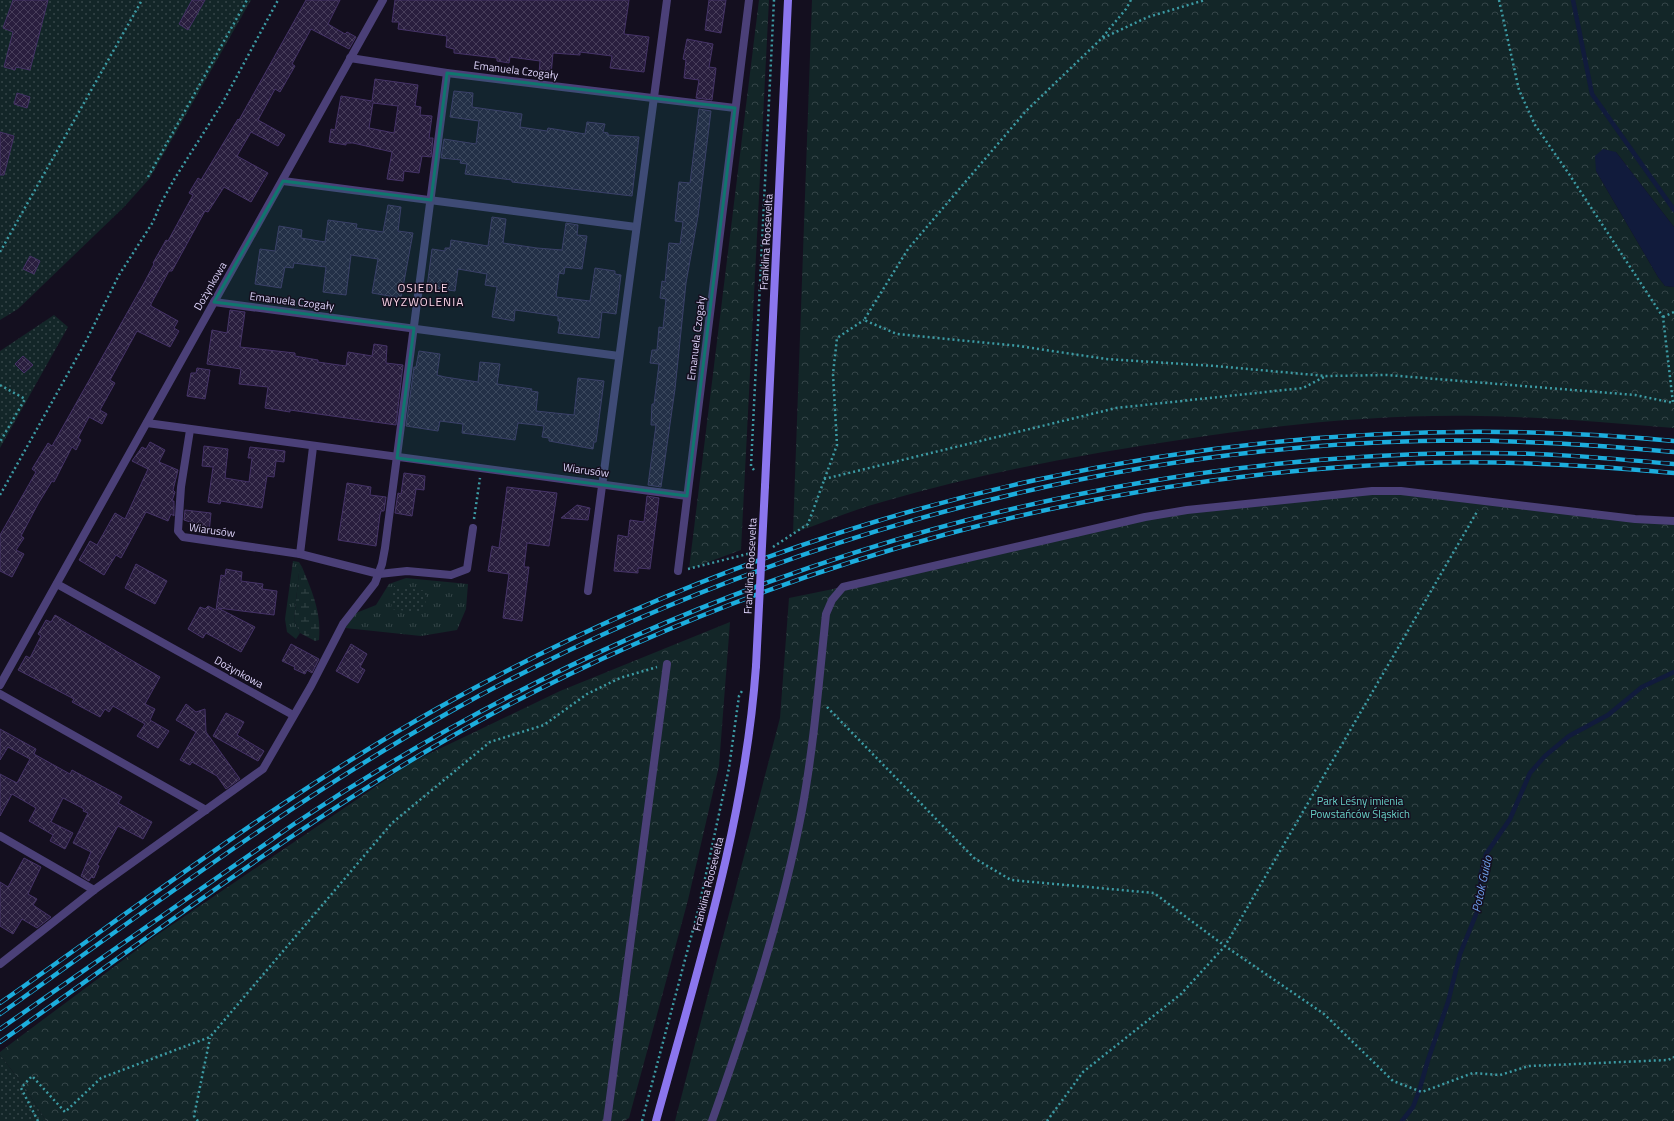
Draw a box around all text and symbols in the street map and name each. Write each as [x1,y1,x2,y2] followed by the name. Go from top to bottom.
[473,57,560,83] street label: Emanuela Czogały
[755,193,777,291] street label: Franklina Roosevelta
[190,258,231,313] street label: Dożynkowa
[382,278,464,311] district label: OSIEDLE WYZWOLENIA
[249,288,336,314] street label: Emanuela Czogały
[683,294,709,381] street label: Emanuela Czogały
[562,459,611,481] street label: Wiarusów
[739,517,761,615] street label: Franklina Roosevelta
[188,519,237,541] street label: Wiarusów
[212,652,267,692] street label: Dożynkowa
[1310,793,1410,822] park label: Park Leśny imienia Powstańców Śląskich
[689,835,728,933] street label: Franklina Roosevelta
[1466,853,1497,914] water label: Potok Guido

